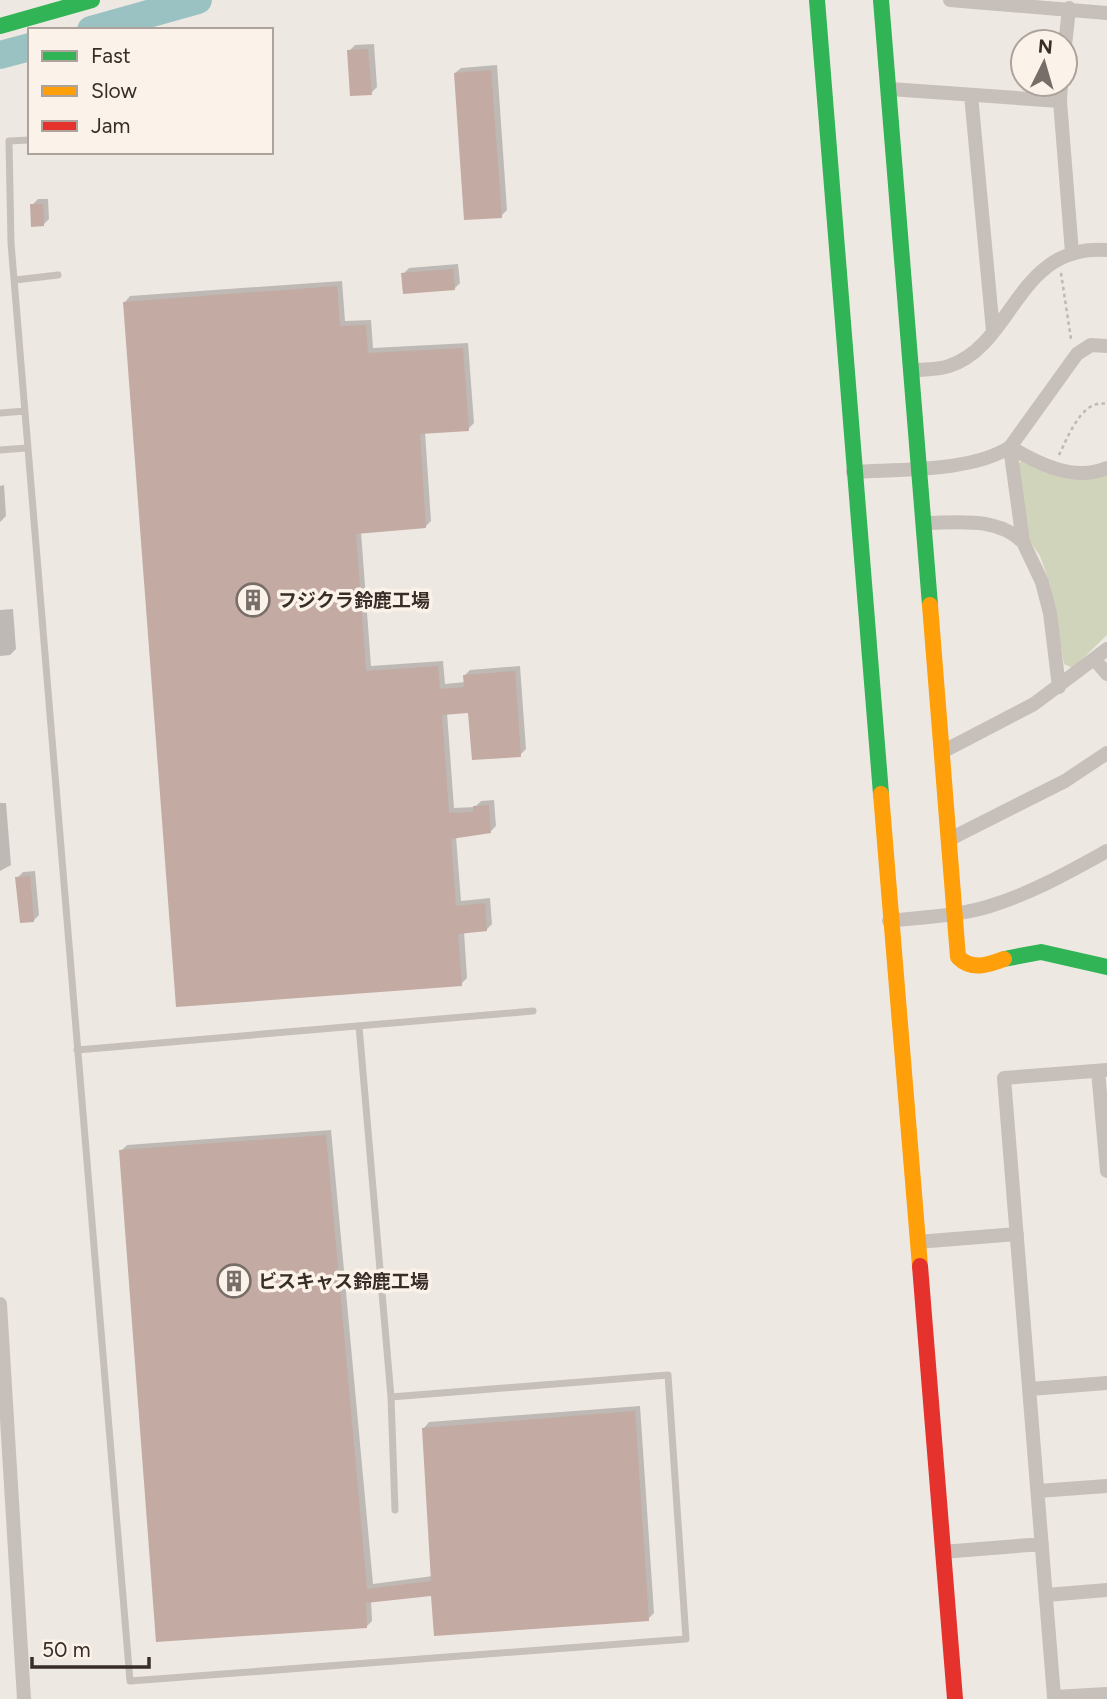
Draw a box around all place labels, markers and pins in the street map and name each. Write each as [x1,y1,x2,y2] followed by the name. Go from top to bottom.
[234,581,272,619] building icon: フジクラ鈴鹿工場
[278,589,430,612] place label: フジクラ鈴鹿工場
[215,1262,253,1300] building icon: ビスキャス鈴鹿工場
[258,1270,429,1293] place label: ビスキャス鈴鹿工場

